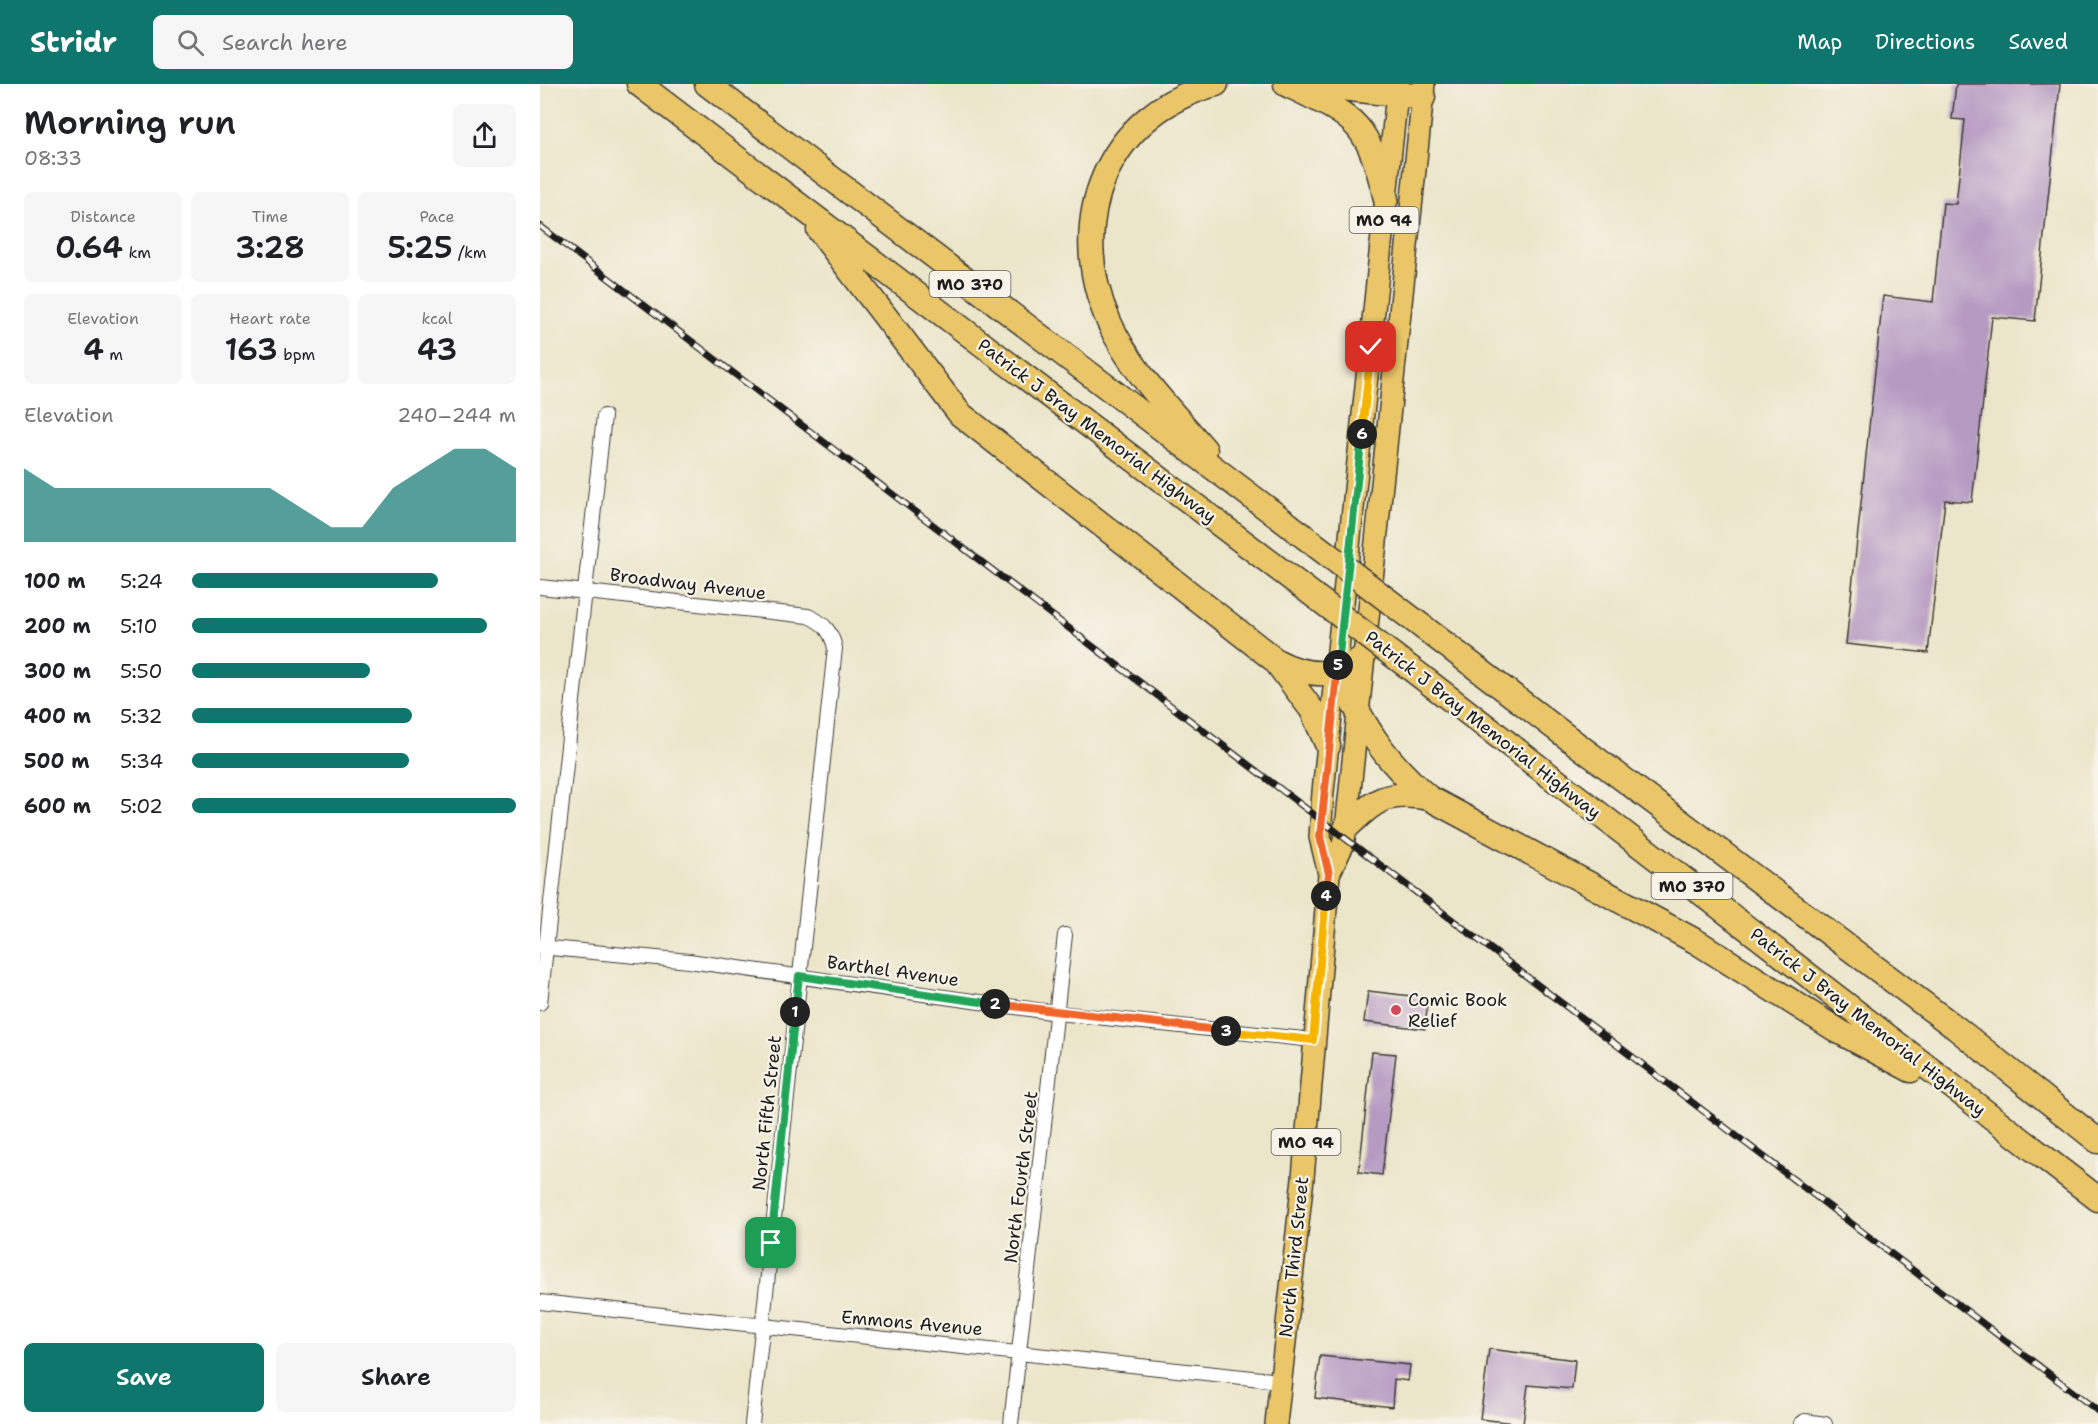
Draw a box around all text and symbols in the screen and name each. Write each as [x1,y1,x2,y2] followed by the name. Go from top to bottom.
[153,15,573,69] search box
[30,23,117,61] text: Stridr
[174,26,207,59] icon: search
[222,28,348,57] text: Search here
[1797,28,1842,56] text: Map
[1875,28,1975,56] text: Directions
[2008,28,2068,56] text: Saved
[24,100,236,145] text: Morning run
[453,104,516,167] button: share
[24,145,82,171] text: 08:33
[70,206,136,227] text: Distance
[252,206,288,227] text: Time
[419,206,455,227] text: Pace
[1350,207,1418,233] road number: MO 94
[55,227,123,268] text: 0.64
[235,227,305,268] text: 3:28
[387,227,453,268] text: 5:25
[123,242,151,263] text: km
[453,242,487,263] text: /km
[930,271,1010,297] road number: MO 370
[67,308,139,329] text: Elevation
[229,308,311,329] text: Heart rate
[421,308,453,329] text: kcal
[1345,321,1396,372] pin
[83,329,104,370] text: 4
[225,329,278,370] text: 163
[417,329,457,370] text: 43
[1354,330,1387,363] icon: check
[973,333,1221,529] street label: Patrick J Bray Memorial Highway
[104,344,123,365] text: m
[278,344,315,365] text: bpm
[24,402,114,428] text: Elevation
[397,402,516,428] text: 240–244 m
[1347,419,1377,449] pin: 6
[1356,423,1368,444] text: 6
[608,562,768,606] street label: Broadway Avenue
[24,568,86,594] text: 100 m
[120,568,163,594] text: 5:24
[24,613,91,639] text: 200 m
[120,613,157,639] text: 5:10
[1360,625,1606,825] street label: Patrick J Bray Memorial Highway
[1323,650,1353,680] pin: 5
[1333,654,1343,675] text: 5
[24,658,91,684] text: 300 m
[120,658,163,684] text: 5:50
[24,703,91,729] text: 400 m
[120,703,163,729] text: 5:32
[24,748,90,774] text: 500 m
[120,748,163,774] text: 5:34
[24,793,91,819] text: 600 m
[120,793,163,819] text: 5:02
[1652,873,1732,899] road number: MO 370
[1311,881,1341,911] pin: 4
[1320,885,1332,906] text: 4
[1745,922,1991,1122] street label: Patrick J Bray Memorial Highway
[825,950,961,992] street label: Barthel Avenue
[1408,988,1507,1033] place label: Comic Book Relief
[980,989,1010,1019] pin: 2
[989,993,1001,1014] text: 2
[780,997,810,1027] pin: 1
[791,1001,799,1022] text: 1
[1389,1003,1403,1017] marker: Comic Book Relief
[1211,1016,1241,1046] pin: 3
[1220,1020,1232,1041] text: 3
[747,1034,787,1192] street label: North Fifth Street
[999,1089,1043,1265] street label: North Fourth Street
[1272,1129,1341,1155] road number: MO 94
[1274,1175,1314,1339] street label: North Third Street
[745,1217,796,1268] pin
[754,1226,787,1259] icon: arrive
[840,1305,984,1341] street label: Emmons Avenue
[24,1343,264,1412] button: Save
[276,1343,516,1412] button: Share

